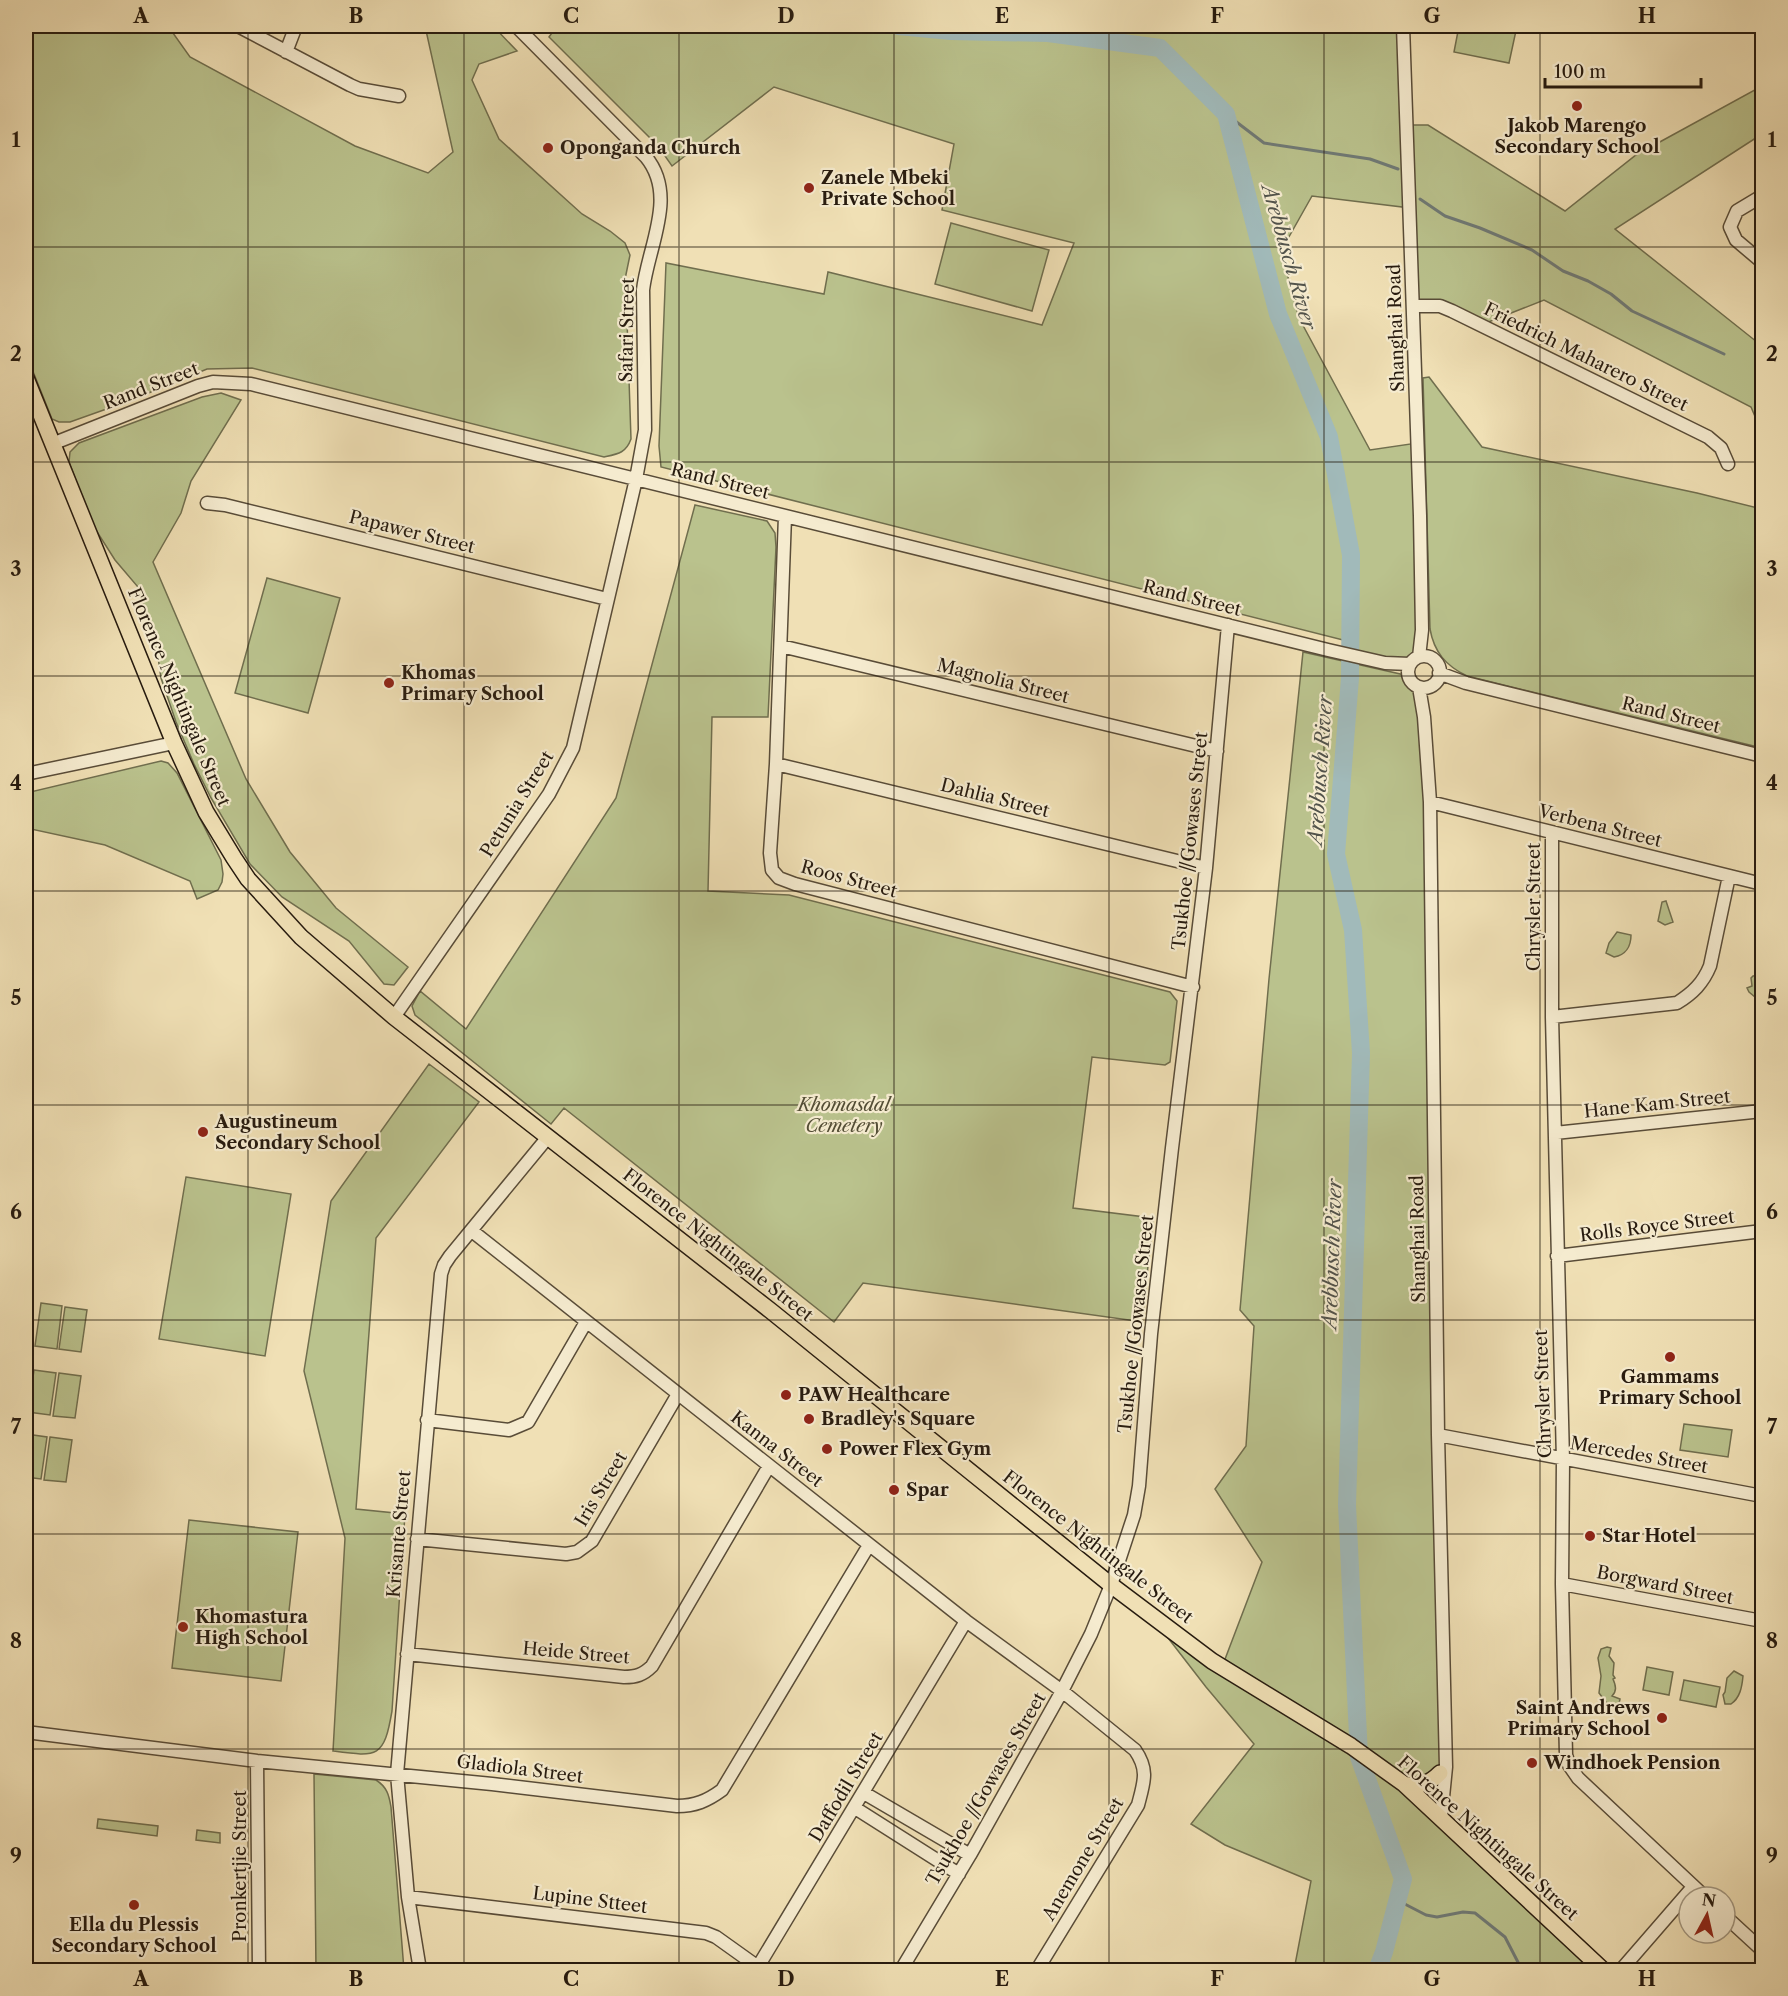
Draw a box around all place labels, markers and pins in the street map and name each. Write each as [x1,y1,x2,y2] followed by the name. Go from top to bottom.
[1570,99,1584,113] marker: Jakob Marengo Secondary School
[1494,115,1660,158] place label: Jakob Marengo Secondary School
[560,137,741,159] place label: Oponganda Church
[541,141,555,155] marker: Oponganda Church
[821,167,955,210] place label: Zanele Mbeki Private School
[802,181,816,195] marker: Zanele Mbeki Private School
[401,662,544,705] place label: Khomas Primary School
[382,676,396,690] marker: Khomas Primary School
[214,1111,380,1154] place label: Augustineum Secondary School
[196,1125,210,1139] marker: Augustineum Secondary School
[1663,1350,1677,1364] marker: Gammams Primary School
[1599,1366,1741,1409] place label: Gammams Primary School
[798,1384,950,1406] place label: PAW Healthcare
[779,1388,793,1402] marker: PAW Healthcare
[821,1408,975,1430] place label: Bradley's Square
[802,1412,816,1426] marker: Bradley's Square
[839,1438,991,1460] place label: Power Flex Gym
[820,1442,834,1456] marker: Power Flex Gym
[906,1479,949,1501] place label: Spar
[887,1483,901,1497] marker: Spar
[1602,1525,1696,1547] place label: Star Hotel
[1583,1529,1597,1543] marker: Star Hotel
[195,1606,309,1649] place label: Khomastura High School
[176,1620,190,1634] marker: Khomastura High School
[1507,1697,1650,1740] place label: Saint Andrews Primary School
[1655,1711,1669,1725] marker: Saint Andrews Primary School
[1543,1752,1721,1774] place label: Windhoek Pension
[1525,1756,1539,1770] marker: Windhoek Pension
[127,1898,141,1912] marker: Ella du Plessis Secondary School
[51,1914,217,1957] place label: Ella du Plessis Secondary School

